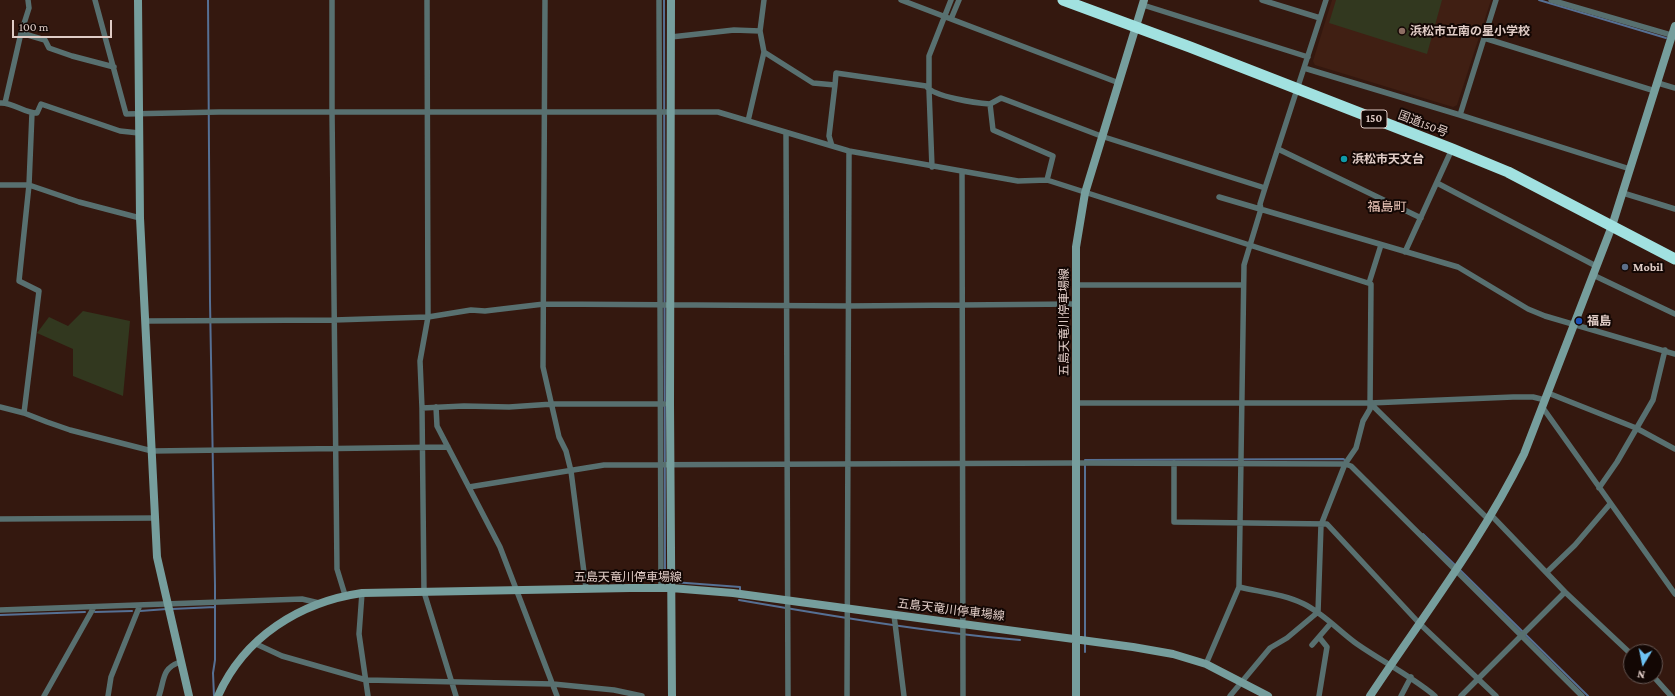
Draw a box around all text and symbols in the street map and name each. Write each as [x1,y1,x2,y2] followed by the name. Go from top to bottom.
[14,12,114,38] scale bar
[19,20,48,34] text: 100 m
[1410,24,1530,38] place label: 浜松市立南の星小学校
[1397,26,1407,36] marker: 浜松市立南の星小学校
[1396,108,1450,140] street label: 国道150号
[1361,110,1387,128] road number: 150
[1352,152,1424,166] place label: 浜松市天文台
[1339,154,1349,164] marker: 浜松市天文台
[1368,199,1406,215] district label: 福島町
[1633,260,1663,274] place label: Mobil
[1620,262,1630,272] marker: Mobil
[1057,268,1071,376] street label: 五島天竜川停車場線
[1587,314,1611,328] place label: 福島
[1574,316,1584,326] marker: 福島
[574,570,682,584] street label: 五島天竜川停車場線
[897,596,1005,624] street label: 五島天竜川停車場線
[1623,644,1663,684] north arrow
[1636,668,1646,681] text: N

